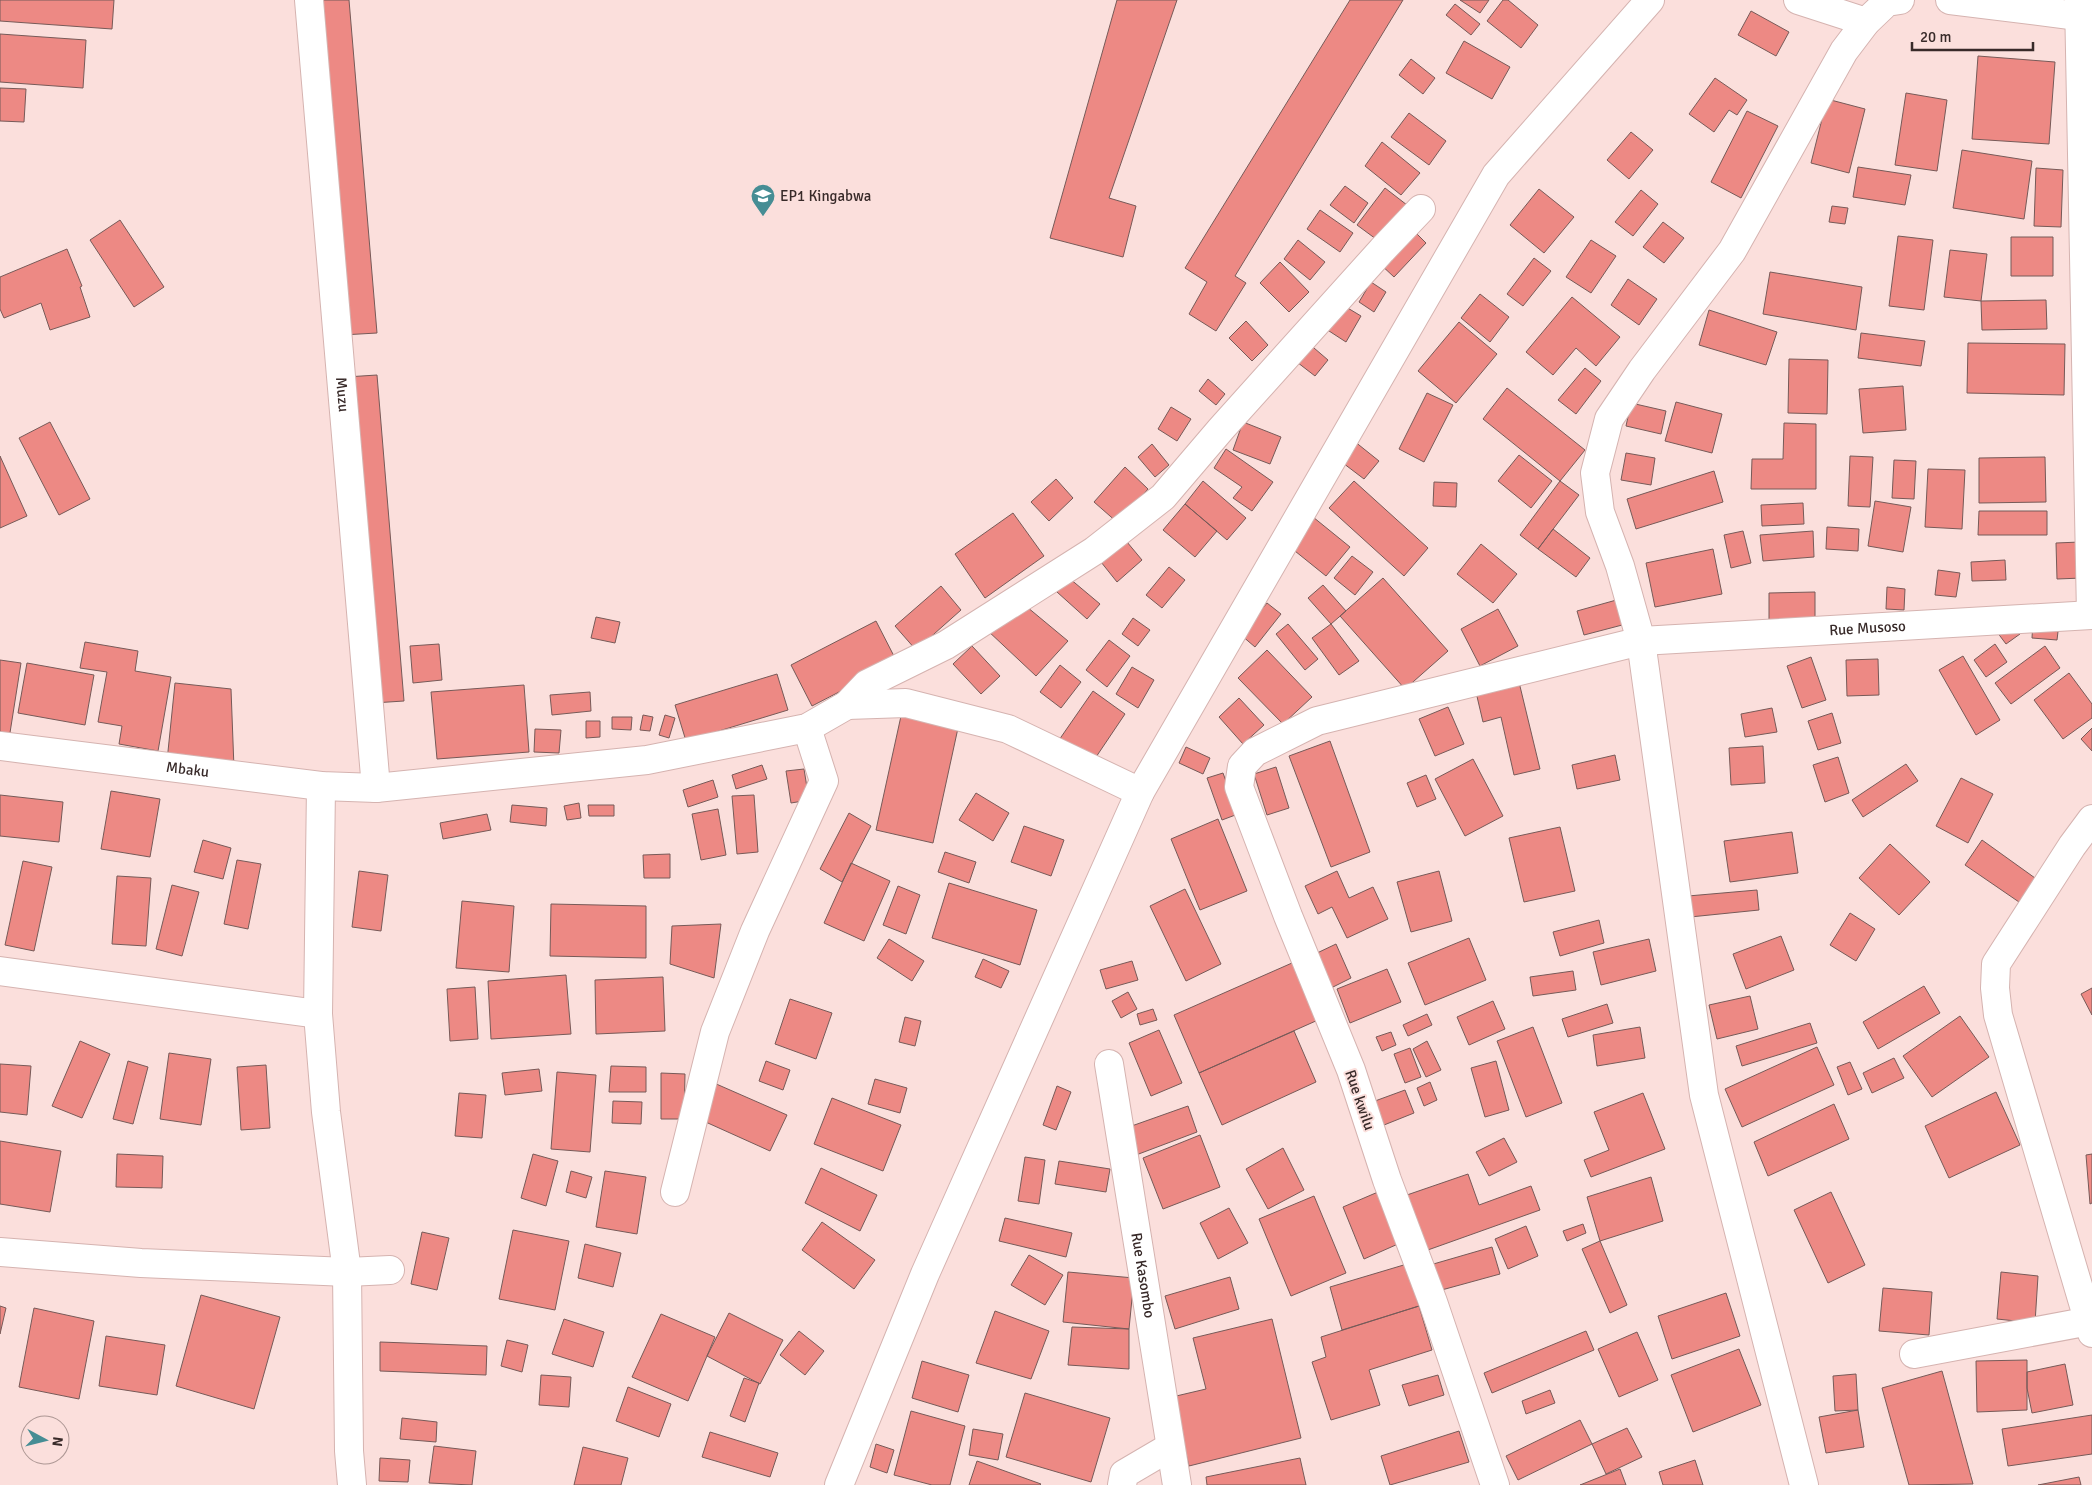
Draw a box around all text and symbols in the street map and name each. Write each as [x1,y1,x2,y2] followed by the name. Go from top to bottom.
[1912,20,2033,52] scale bar
[1920,28,1951,46] text: 20 m
[750,183,776,217] school or university icon: EP1 Kingabwa
[780,187,871,205] place label: EP1 Kingabwa
[332,376,353,413] street label: Muzu
[1829,617,1907,639] street label: Rue Musoso
[165,758,210,781] street label: Mbaku
[1341,1067,1379,1133] street label: Rue kwilu
[1127,1231,1159,1319] street label: Rue Kasombo
[20,1415,70,1465] north arrow
[48,1436,66,1447] text: N

